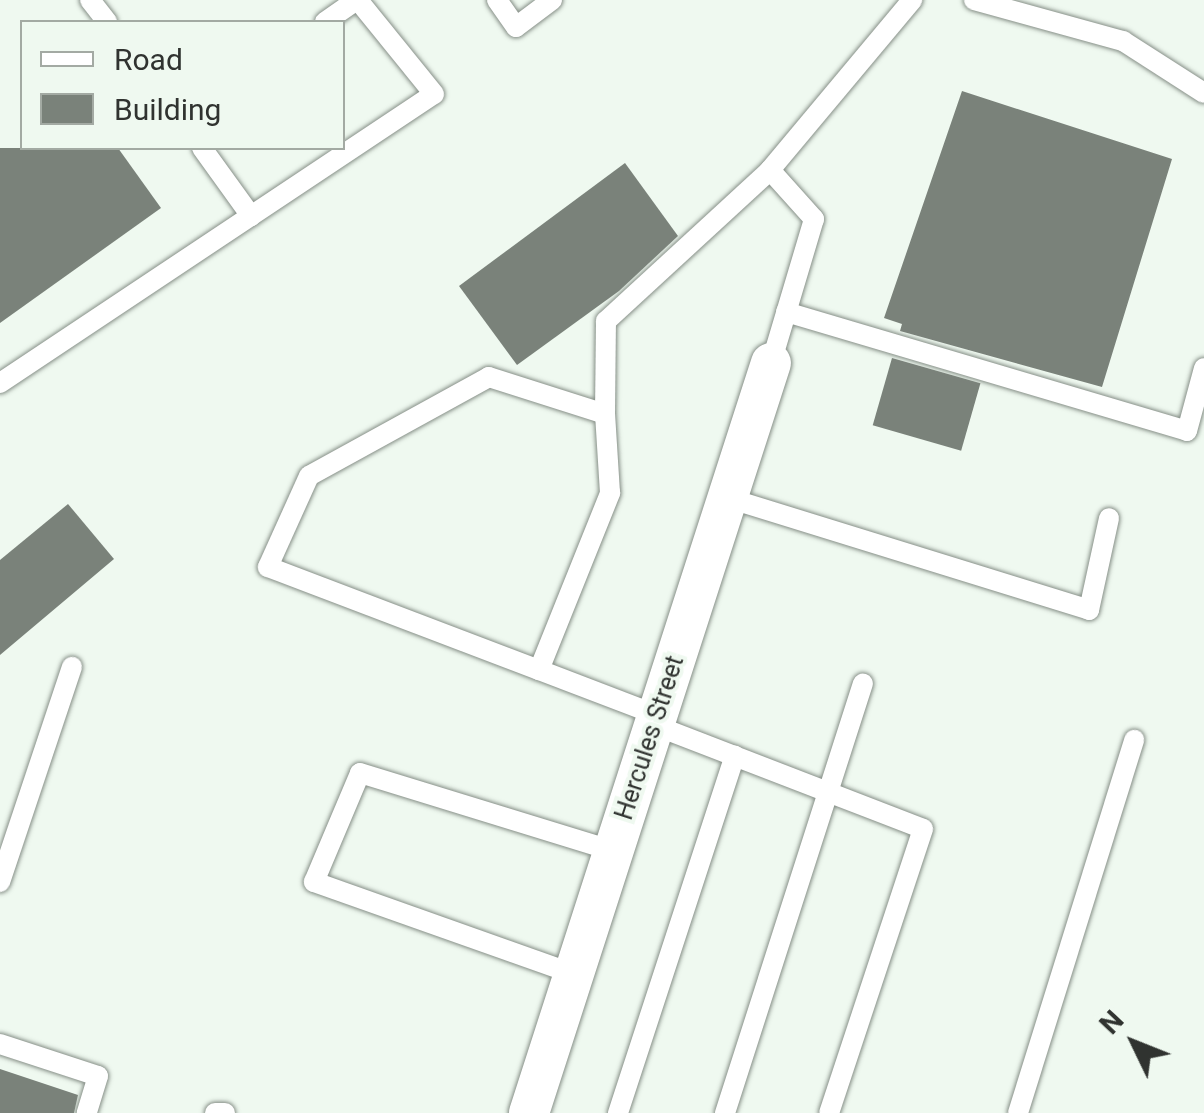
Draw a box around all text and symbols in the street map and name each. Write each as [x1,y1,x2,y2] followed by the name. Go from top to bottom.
[20,20,345,150] legend
[114,42,183,77] text: Road
[114,92,221,127] text: Building
[609,652,691,824] street label: Hercules Street
[1084,993,1184,1093] north arrow
[1093,1004,1130,1041] text: N

